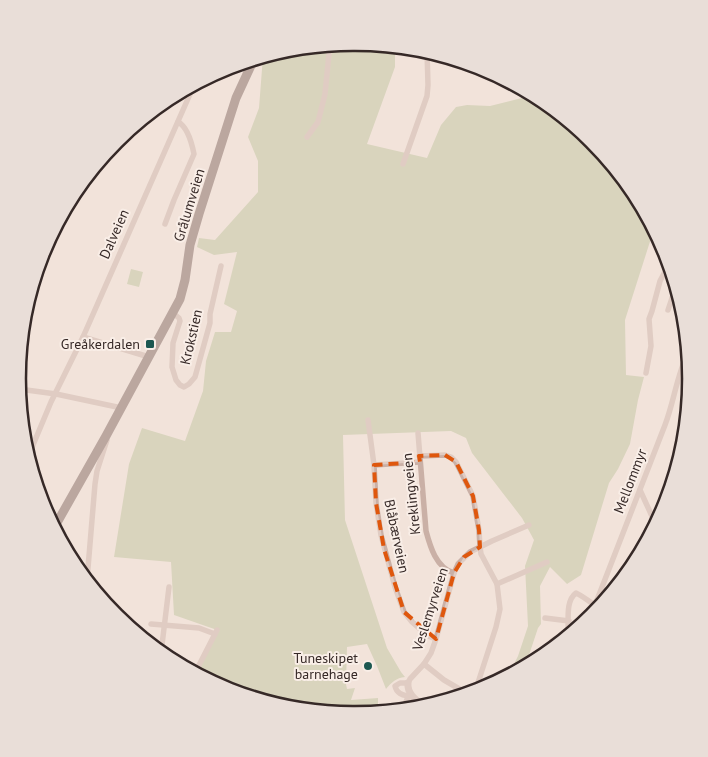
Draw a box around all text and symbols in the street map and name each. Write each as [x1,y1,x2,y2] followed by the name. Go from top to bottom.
[169,166,209,244] street label: Grålumveien
[95,206,133,262] street label: Dalveien
[176,308,206,366] street label: Krokstien
[61,335,140,353] place label: Greåkerdalen
[144,338,156,350] marker: Greåkerdalen
[609,446,651,516] street label: Mellommyr
[398,452,424,536] street label: Kreklingveien
[380,497,414,575] street label: Blåbærveien
[408,565,452,654] street label: Veslemyrveien
[294,649,358,683] place label: Tuneskipet barnehage
[362,660,374,672] marker: Tuneskipet barnehage

